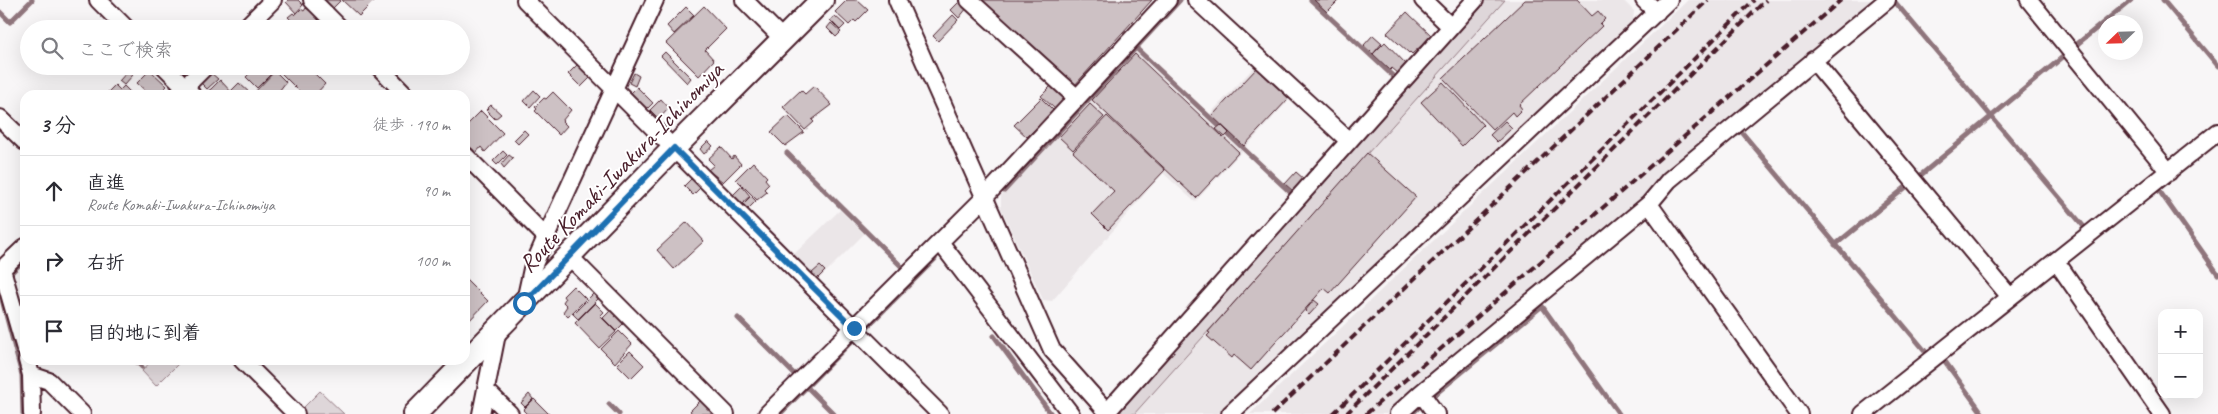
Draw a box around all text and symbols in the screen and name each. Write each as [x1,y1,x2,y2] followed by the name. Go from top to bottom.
[2098,15,2143,60] north arrow
[20,20,470,75] search box
[38,34,66,62] icon: search
[78,38,173,62] text: ここで検索
[512,54,731,279] street label: Route Komaki-Iwakura-Ichinomiya
[40,112,76,138] text: 3 分
[373,115,450,135] text: 徒歩 · 190 m
[87,171,125,195] text: 直進
[40,177,68,205] icon: ahead
[423,181,450,201] text: 90 m
[87,195,275,215] text: Route Komaki-Iwakura-Ichinomiya
[40,247,68,275] icon: right
[87,251,125,275] text: 右折
[416,251,450,271] text: 100 m
[513,292,536,315] route start
[2158,309,2203,399] map controls
[2158,309,2203,354] button: +
[40,317,68,345] icon: arrive
[843,317,866,340] route end
[87,321,201,345] text: 目的地に到着
[2158,354,2203,399] button: −

